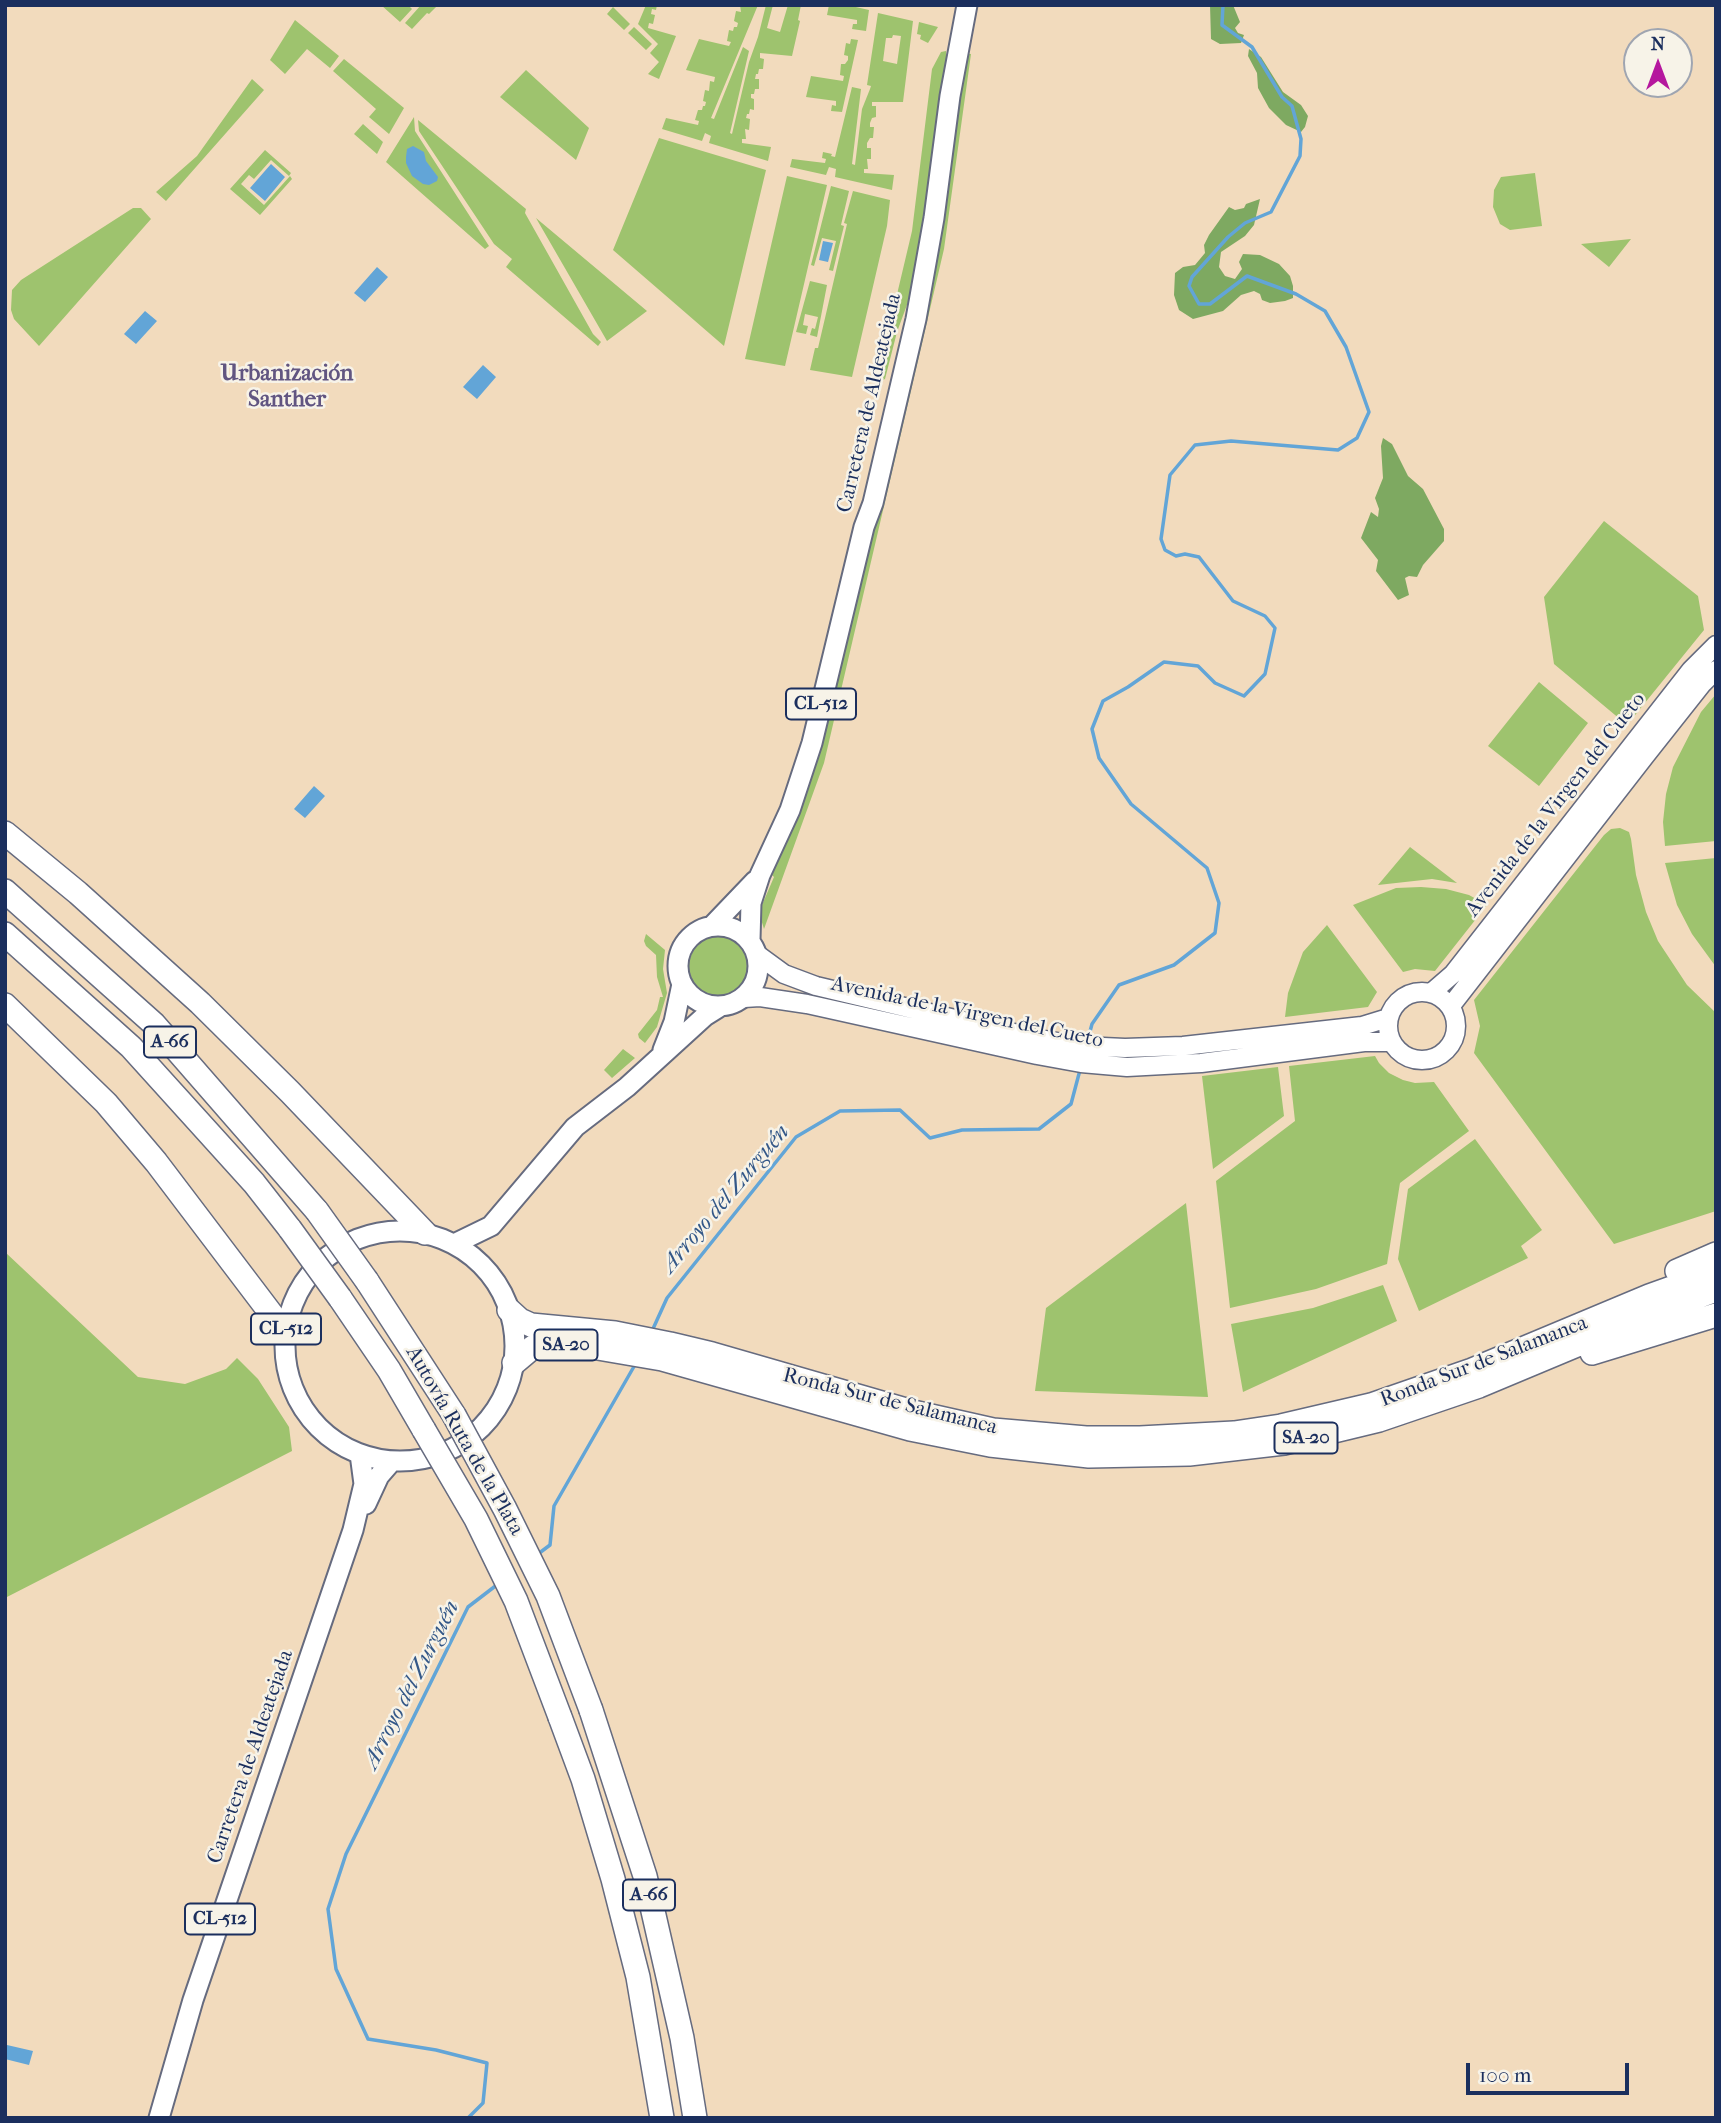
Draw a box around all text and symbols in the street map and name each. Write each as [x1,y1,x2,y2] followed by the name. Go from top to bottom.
[1623,28,1693,98] north arrow
[1651,33,1665,55] text: N
[832,291,908,515] street label: Carretera de Aldeatejada
[221,360,353,414] district label: Urbanización Santher
[786,688,856,720] road number: CL-512
[1461,688,1651,922] street label: Avenida de la Virgen del Cueto
[829,972,1105,1054] street label: Avenida de la Virgen del Cueto
[144,1026,196,1058] road number: A-66
[656,1119,796,1279] water label: Arroyo del Zurguén
[1377,1311,1591,1413] street label: Ronda Sur de Salamanca
[251,1314,321,1344] road number: CL-512
[534,1330,598,1360] road number: SA-20
[400,1342,528,1540] street label: Autovía Ruta de la Plata
[780,1363,1000,1441] street label: Ronda Sur de Salamanca
[1274,1422,1338,1454] road number: SA-20
[358,1597,466,1773] water label: Arroyo del Zurguén
[203,1647,299,1867] street label: Carretera de Aldeatejada
[623,1880,675,1910] road number: A-66
[185,1904,255,1935] road number: CL-512
[1469,2050,1632,2094] scale bar
[1479,2063,1532,2087] text: 100 m

